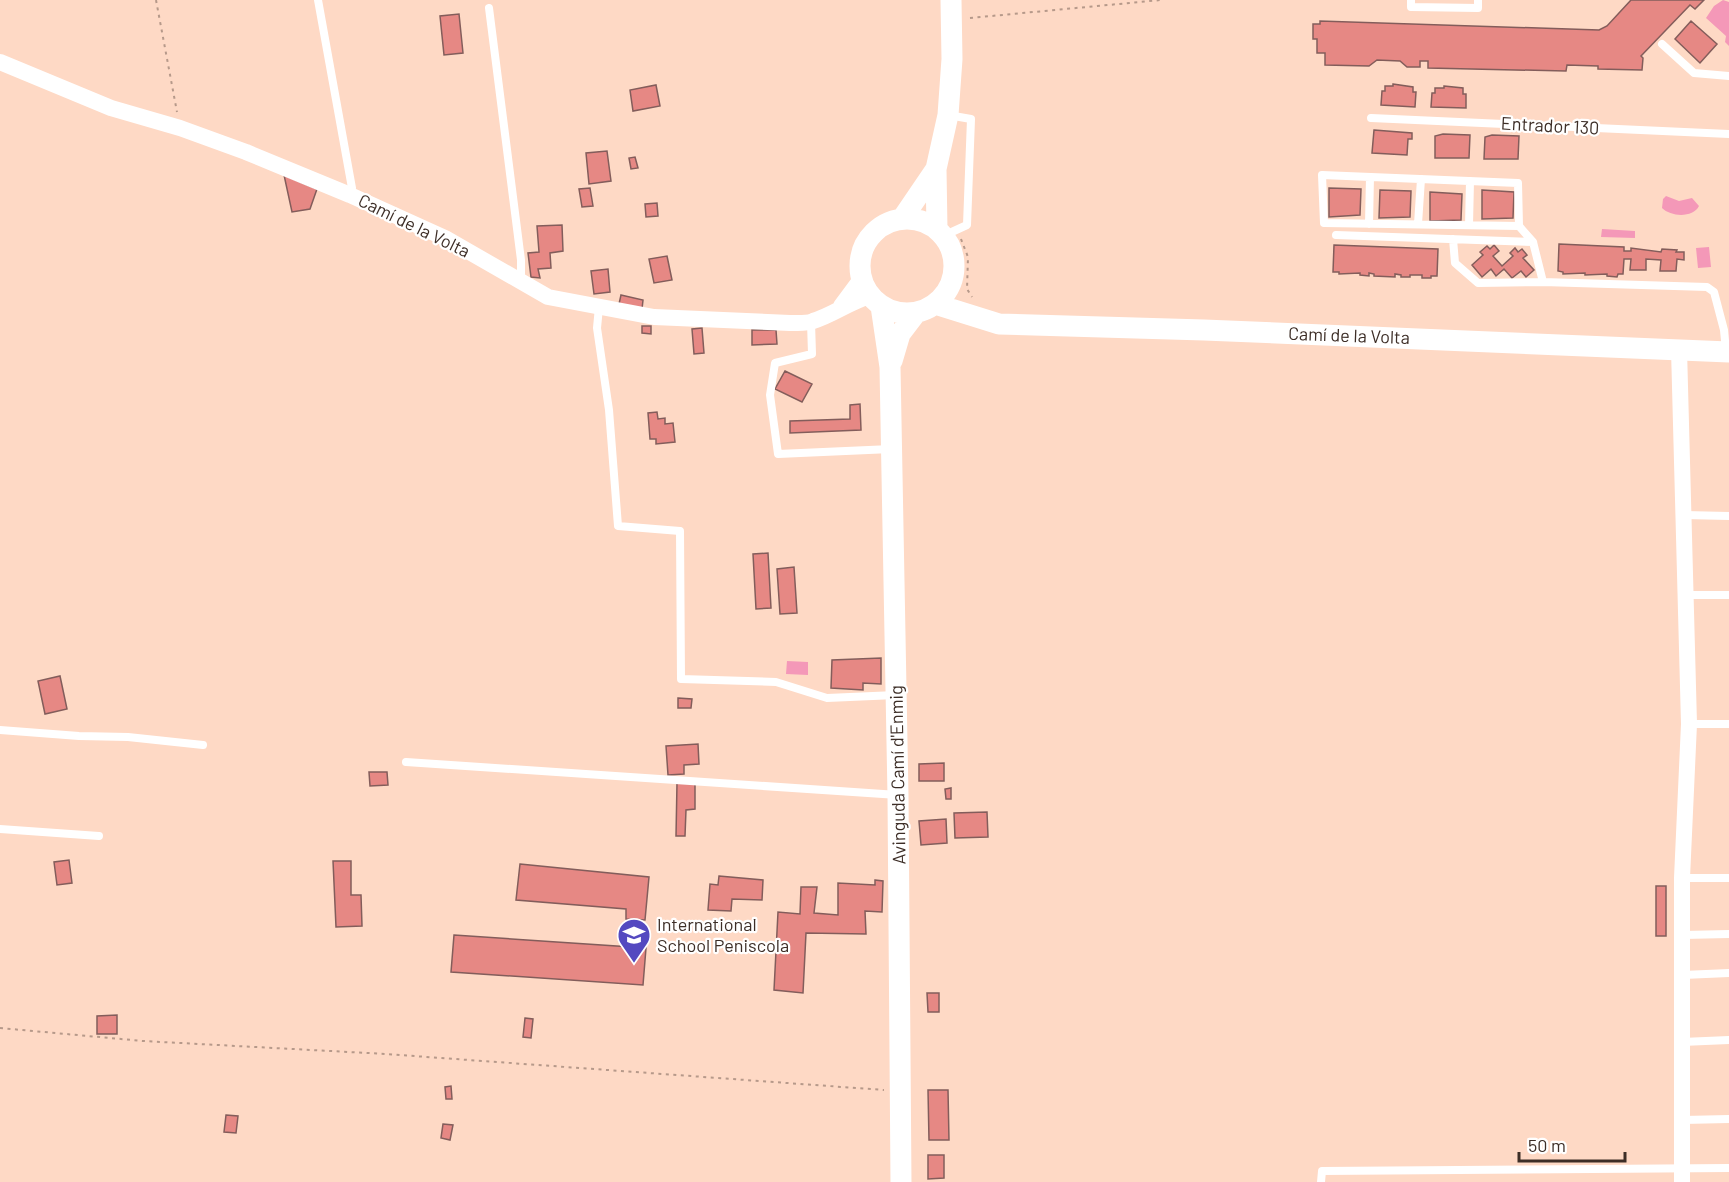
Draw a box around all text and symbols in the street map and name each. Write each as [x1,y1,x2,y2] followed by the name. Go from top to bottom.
[1500,111,1600,139] street label: Entrador 130
[355,189,474,262] street label: Camí de la Volta
[1288,322,1410,348] street label: Camí de la Volta
[884,685,910,865] street label: Avinguda Camí d'Enmig
[657,913,789,956] place label: International School Peniscola
[616,917,652,964] school or university icon: International School Peniscola
[1519,1125,1626,1163] scale bar
[1528,1134,1566,1156] text: 50 m

